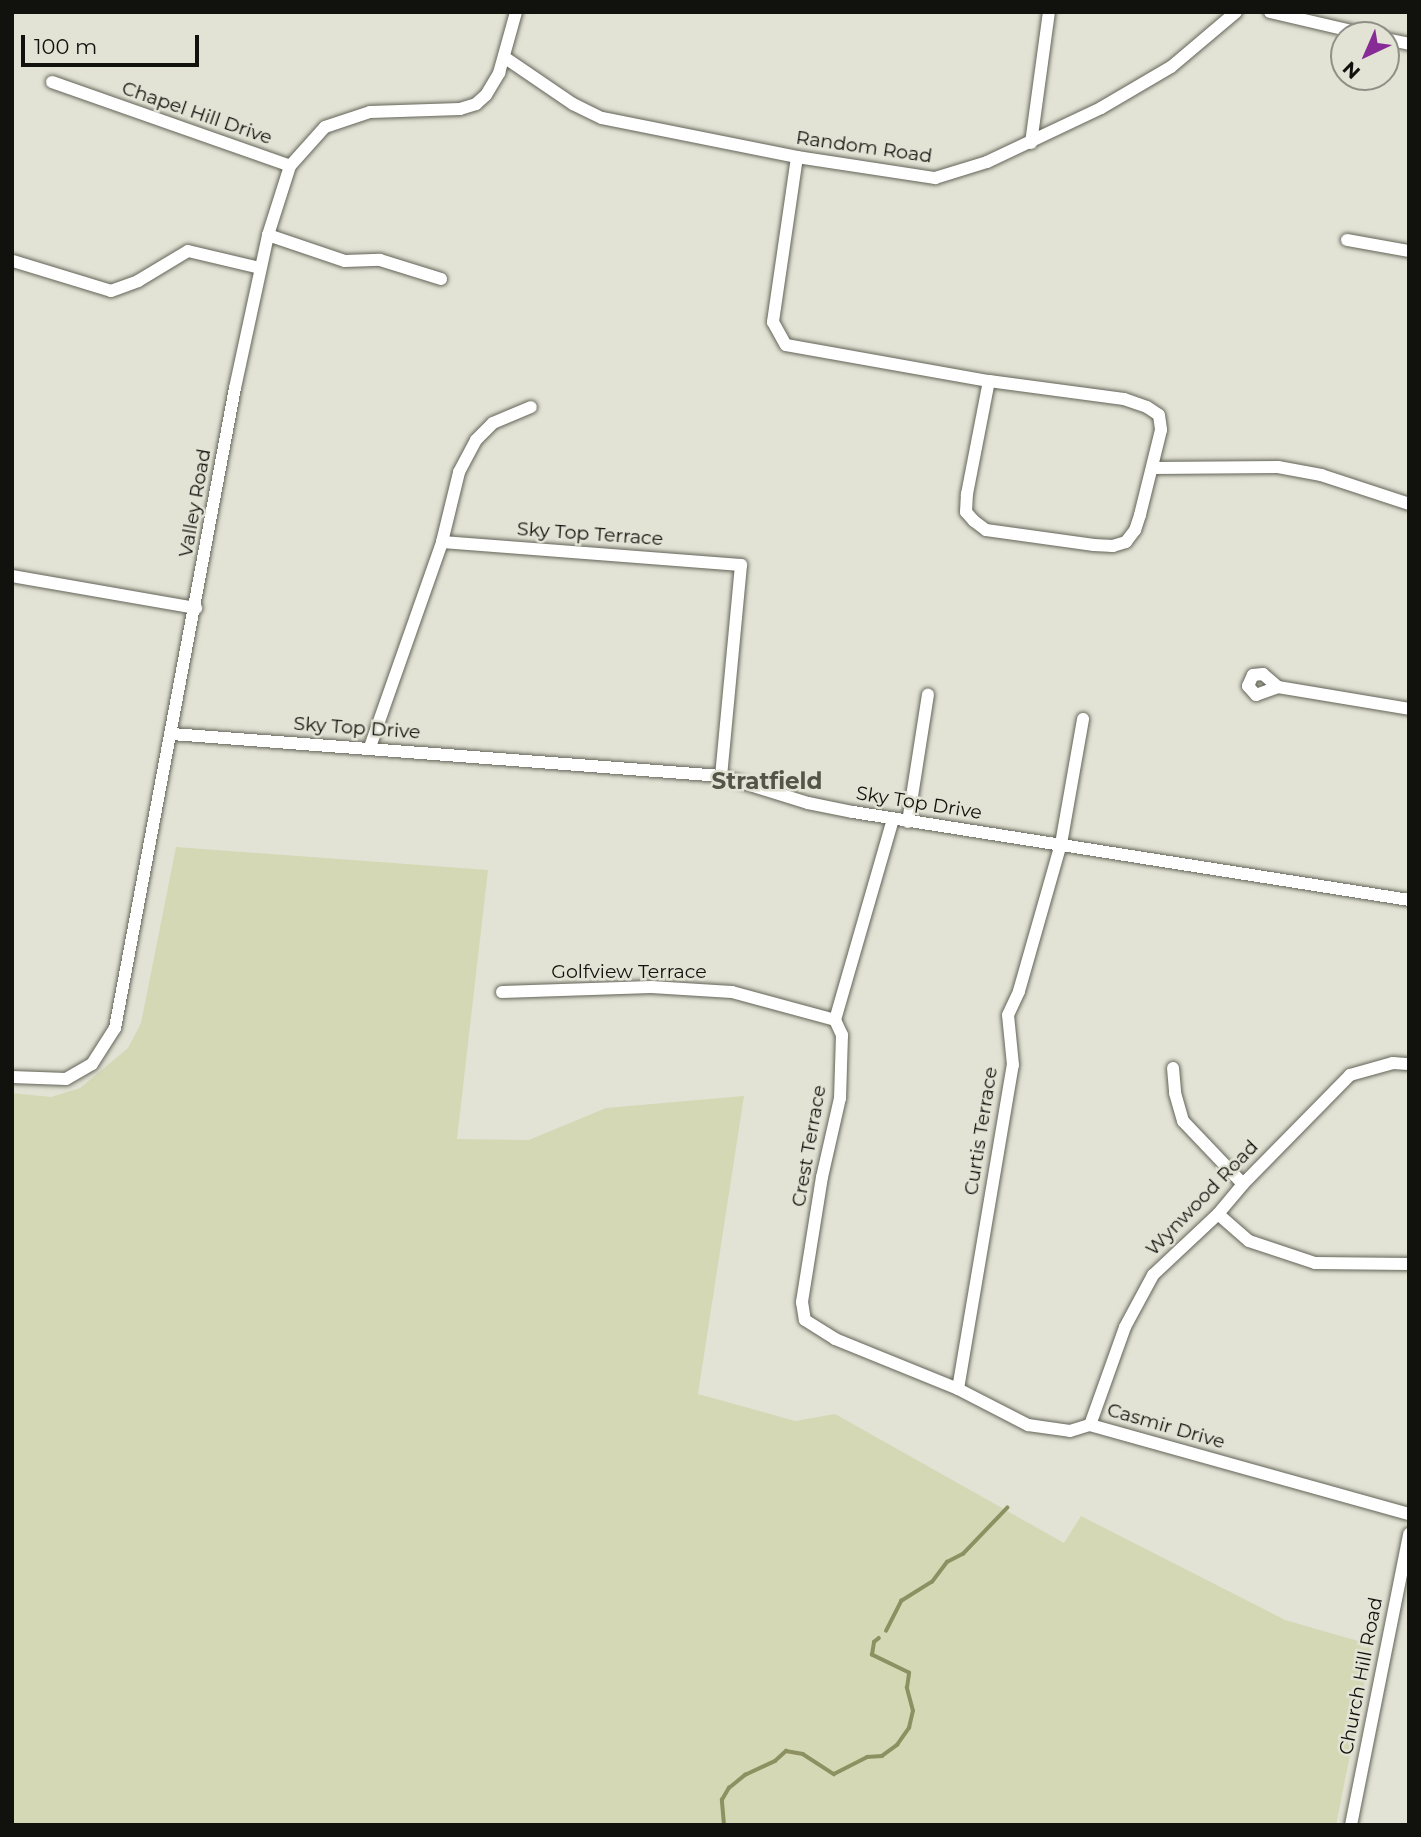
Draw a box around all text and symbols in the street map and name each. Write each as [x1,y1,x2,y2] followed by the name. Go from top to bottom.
[24,21,203,65] scale bar
[1330,21,1400,91] north arrow
[34,34,97,59] text: 100 m
[1338,56,1365,84] text: N
[119,77,275,149] street label: Chapel Hill Drive
[794,126,934,168] street label: Random Road
[174,447,216,559] street label: Valley Road
[516,518,664,550] street label: Sky Top Terrace
[293,712,421,744] street label: Sky Top Drive
[712,767,822,795] district label: Stratfield
[854,782,984,824] street label: Sky Top Drive
[551,961,707,983] street label: Golfview Terrace
[960,1065,1002,1197] street label: Curtis Terrace
[787,1083,831,1209] street label: Crest Terrace
[1141,1135,1263,1261] street label: Wynwood Road
[1104,1398,1228,1454] street label: Casmir Drive
[1335,1595,1387,1757] street label: Church Hill Road

